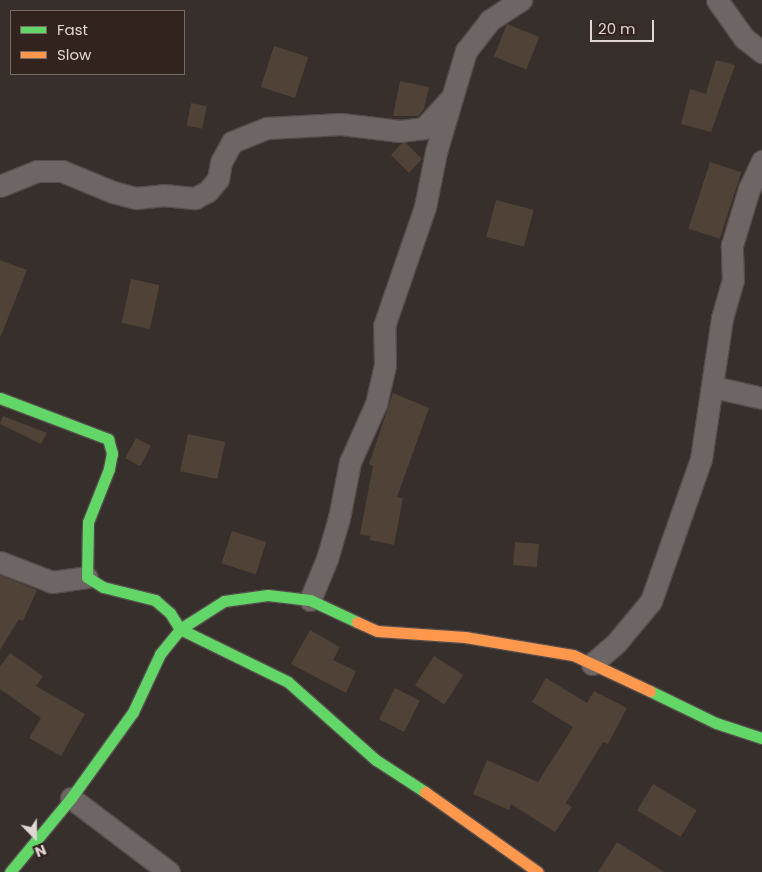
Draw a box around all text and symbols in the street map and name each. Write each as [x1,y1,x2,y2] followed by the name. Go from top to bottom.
[10,10,185,75] legend
[592,10,656,42] scale bar
[598,18,636,39] text: 20 m
[57,19,88,40] text: Fast
[57,44,91,65] text: Slow
[10,812,60,862] north arrow
[32,840,49,862] text: N

